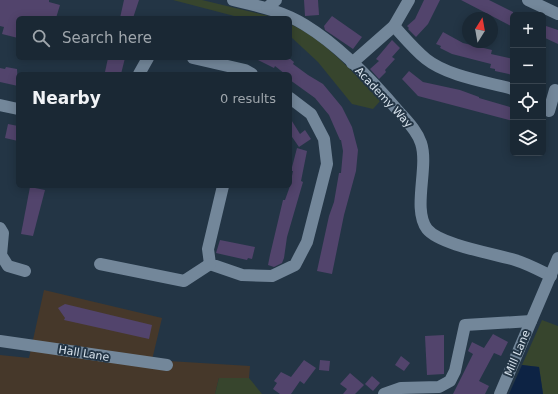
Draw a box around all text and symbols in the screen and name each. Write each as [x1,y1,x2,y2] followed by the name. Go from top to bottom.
[462,12,498,48] north arrow
[510,12,546,156] map controls
[510,12,546,48] button: +
[16,16,292,60] search box
[30,27,52,49] icon: search
[62,29,152,47] text: Search here
[510,48,546,84] button: −
[352,64,415,131] street label: Academy Way
[510,84,546,120] button: locate
[32,88,101,108] text: Nearby
[220,91,276,106] text: 0 results
[510,120,546,156] button: layers
[502,328,533,378] street label: Mill Lane
[58,343,110,364] street label: Hall Lane

